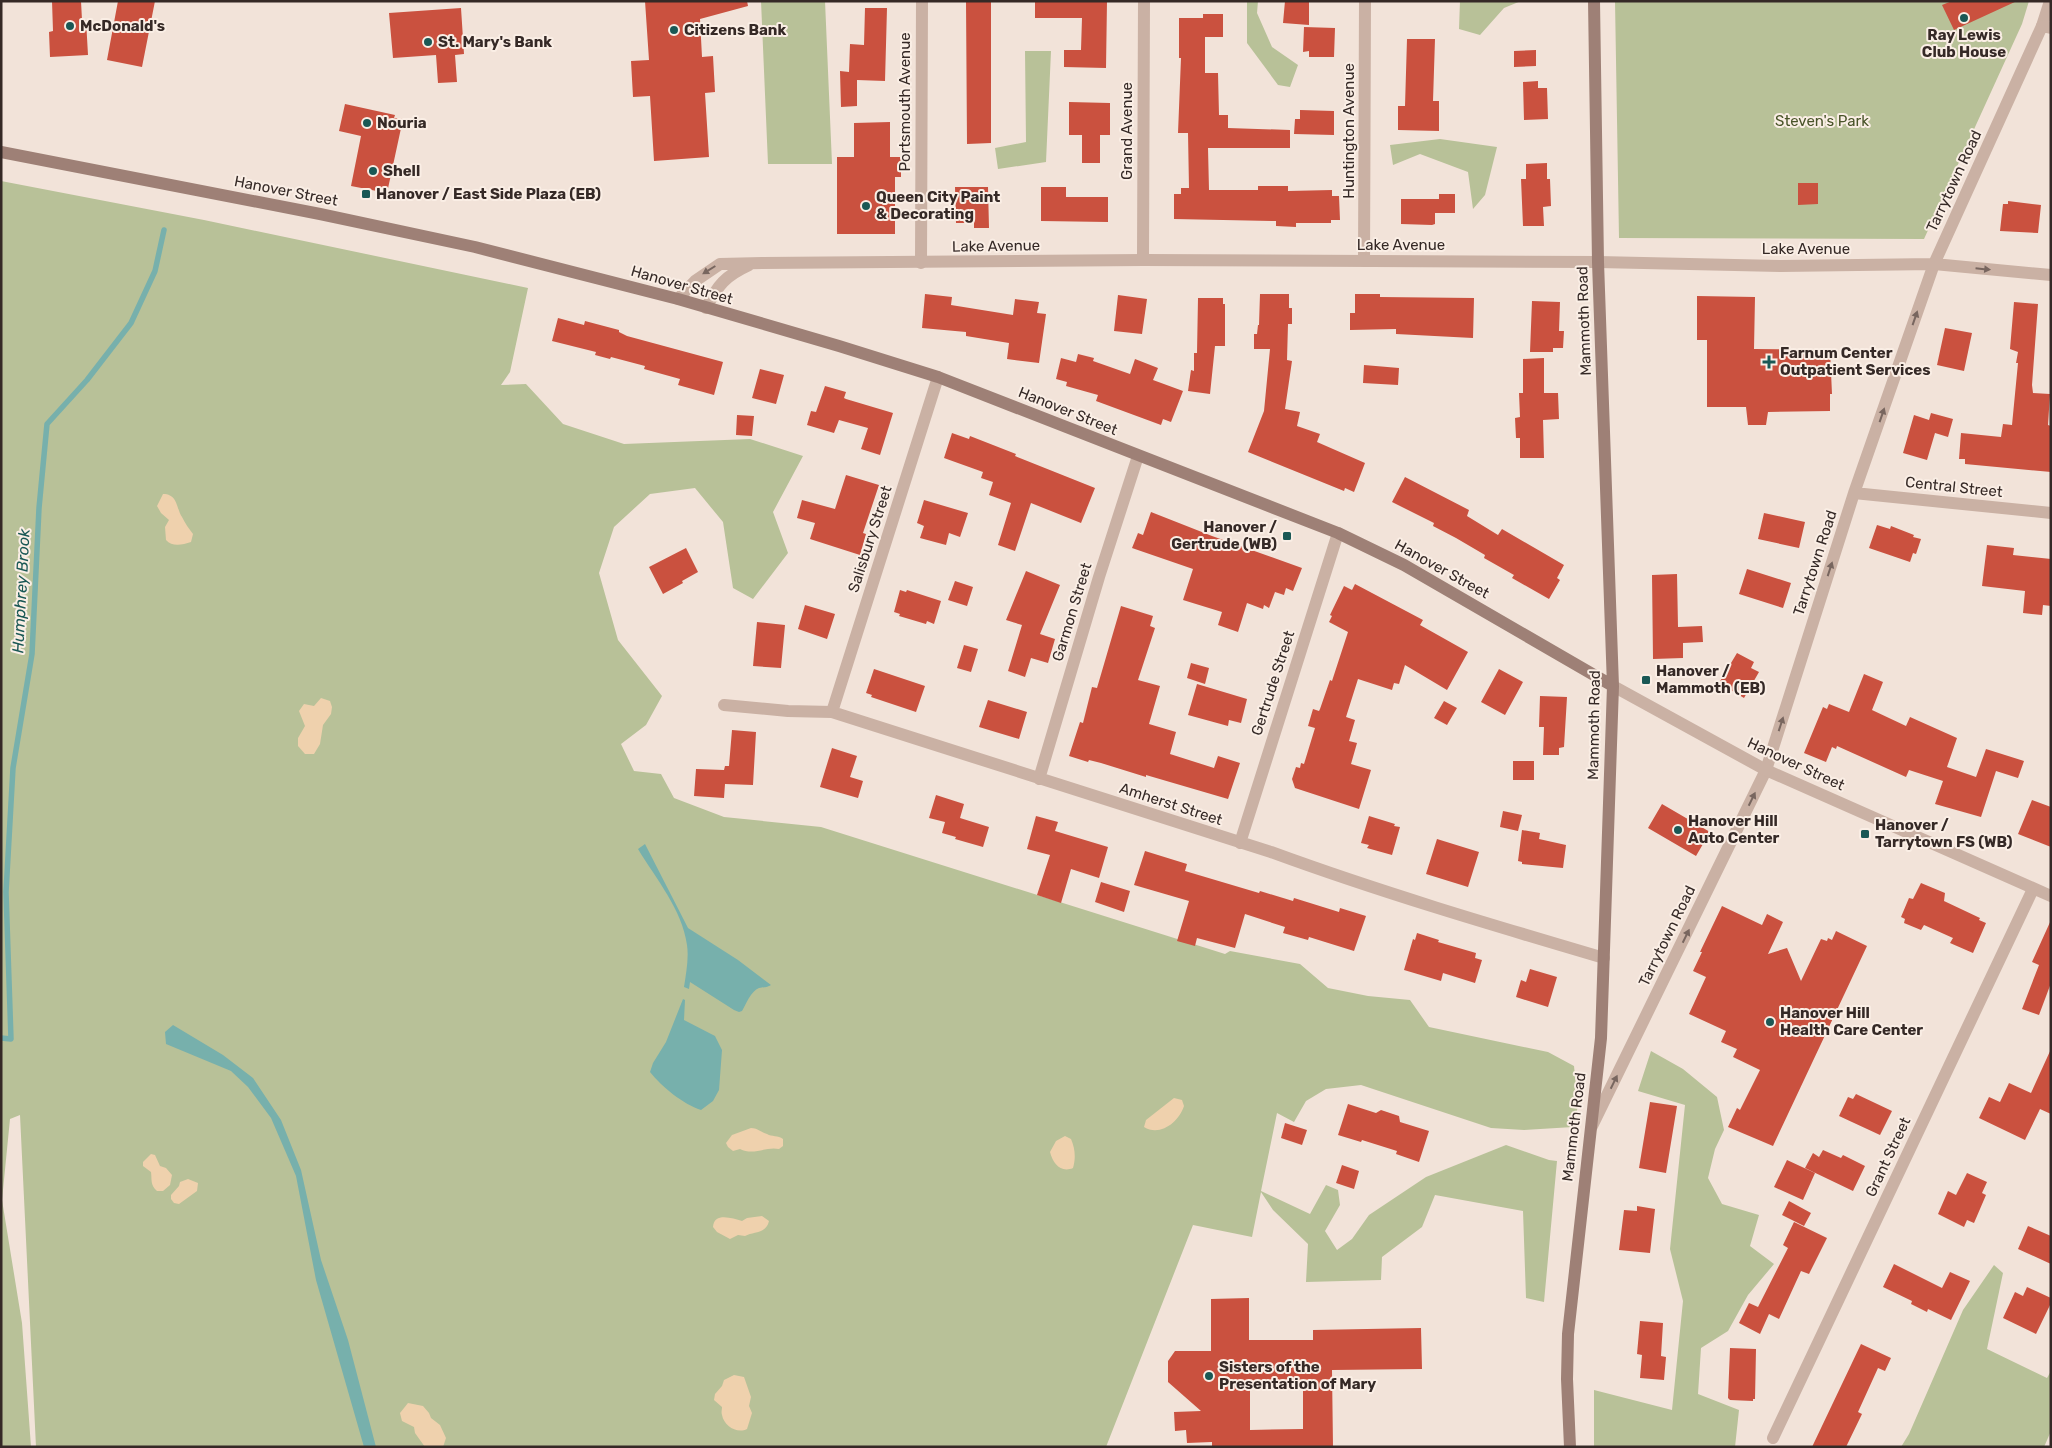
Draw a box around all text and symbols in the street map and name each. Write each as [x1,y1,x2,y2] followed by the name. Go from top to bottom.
[1958,12,1970,24] marker: Ray Lewis Club House
[80,17,165,35] place label: McDonald's
[64,20,76,32] marker: McDonald's
[684,21,786,39] place label: Citizens Bank
[668,24,680,36] marker: Citizens Bank
[1922,26,2006,61] place label: Ray Lewis Club House
[896,32,914,172] street label: Portsmouth Avenue
[438,33,552,51] place label: St. Mary's Bank
[422,36,434,48] marker: St. Mary's Bank
[1340,63,1358,199] street label: Huntington Avenue
[1118,82,1136,180] street label: Grand Avenue
[1775,112,1869,130] park label: Steven's Park
[377,114,427,132] place label: Nouria
[361,117,373,129] marker: Nouria
[1923,127,1985,235] street label: Tarrytown Road
[383,162,420,180] place label: Shell
[367,165,379,177] marker: Shell
[233,172,340,210] street label: Hanover Street
[376,185,601,203] place label: Hanover / East Side Plaza (EB)
[360,188,372,200] marker: Hanover / East Side Plaza (EB)
[876,188,1000,223] place label: Queen City Paint & Decorating
[860,200,872,212] marker: Queen City Paint & Decorating
[952,236,1040,256] street label: Lake Avenue
[1357,236,1445,254] street label: Lake Avenue
[1762,240,1850,258] street label: Lake Avenue
[629,262,735,308] street label: Hanover Street
[1975,265,1991,273] one-way arrow
[703,266,716,275] one-way arrow
[1573,266,1595,376] street label: Mammoth Road
[1911,310,1919,325] one-way arrow
[1780,344,1930,379] place label: Farnum Center Outpatient Services
[1762,355,1776,369] marker: Farnum Center Outpatient Services
[1016,383,1120,439] street label: Hanover Street
[1878,407,1886,422] one-way arrow
[1904,473,2004,501] street label: Central Street
[844,483,896,595] street label: Salisbury Street
[1789,508,1841,618] street label: Tarrytown Road
[1171,518,1277,553] place label: Hanover / Gertrude (WB)
[8,527,34,654] water label: Humphrey Brook
[1281,530,1293,542] marker: Hanover / Gertrude (WB)
[1392,536,1493,602] street label: Hanover Street
[1048,560,1096,664] street label: Garmon Street
[1827,561,1835,576] one-way arrow
[1248,628,1298,738] street label: Gertrude Street
[1656,662,1766,697] place label: Hanover / Mammoth (EB)
[1584,670,1604,780] street label: Mammoth Road
[1640,674,1652,686] marker: Hanover / Mammoth (EB)
[1778,716,1785,731] one-way arrow
[1745,734,1848,794] street label: Hanover Street
[1117,779,1225,829] street label: Amherst Street
[1748,792,1756,807] one-way arrow
[1688,812,1780,847] place label: Hanover Hill Auto Center
[1875,816,2013,851] place label: Hanover / Tarrytown FS (WB)
[1672,824,1684,836] marker: Hanover Hill Auto Center
[1859,828,1871,840] marker: Hanover / Tarrytown FS (WB)
[1635,883,1699,989] street label: Tarrytown Road
[1682,929,1690,943] one-way arrow
[1780,1004,1923,1039] place label: Hanover Hill Health Care Center
[1764,1016,1776,1028] marker: Hanover Hill Health Care Center
[1558,1071,1590,1183] street label: Mammoth Road
[1610,1075,1618,1089] one-way arrow
[1862,1114,1914,1200] street label: Grant Street
[1219,1358,1376,1393] place label: Sisters of the Presentation of Mary
[1203,1370,1215,1382] marker: Sisters of the Presentation of Mary

